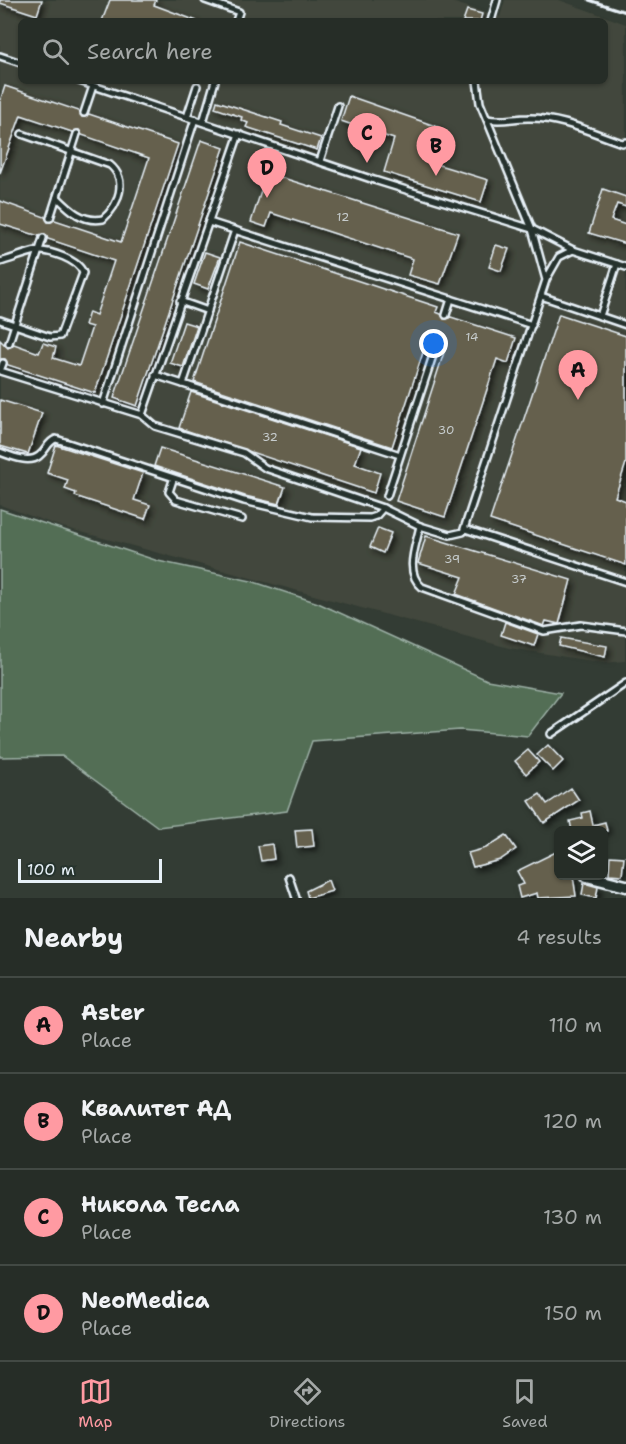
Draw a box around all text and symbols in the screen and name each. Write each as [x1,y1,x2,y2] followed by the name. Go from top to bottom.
[18,18,608,84] search box
[39,35,72,68] icon: search
[87,37,213,66] text: Search here
[348,114,386,163] pin: C
[416,126,456,176] pin: B
[248,148,286,198] pin: D
[337,209,349,225] house number: 12
[419,329,448,358] your location
[466,329,478,345] house number: 14
[558,350,598,400] pin: A
[438,422,454,438] house number: 30
[262,429,278,445] house number: 32
[444,551,460,567] house number: 39
[511,571,527,587] house number: 37
[554,826,608,880] map controls
[554,826,608,880] button: layers
[18,856,162,884] scale bar
[27,859,75,880] text: 100 m
[24,920,123,955] text: Nearby
[516,924,602,950] text: 4 results
[81,998,145,1027] text: Aster
[36,1012,51,1038] text: A
[548,1012,602,1038] text: 110 m
[81,1027,132,1053] text: Place
[81,1094,231,1123] text: Квалитет АД
[37,1108,50,1134] text: B
[543,1108,602,1134] text: 120 m
[81,1123,132,1149] text: Place
[81,1190,239,1219] text: Никола Тесла
[37,1204,50,1230] text: C
[543,1204,602,1230] text: 130 m
[81,1219,132,1245] text: Place
[81,1286,210,1315] text: NeoMedica
[36,1300,51,1326] text: D
[544,1300,602,1326] text: 150 m
[81,1315,132,1341] text: Place
[78,1375,113,1432] tab: Map
[269,1375,346,1432] tab: Directions
[502,1375,548,1432] tab: Saved

